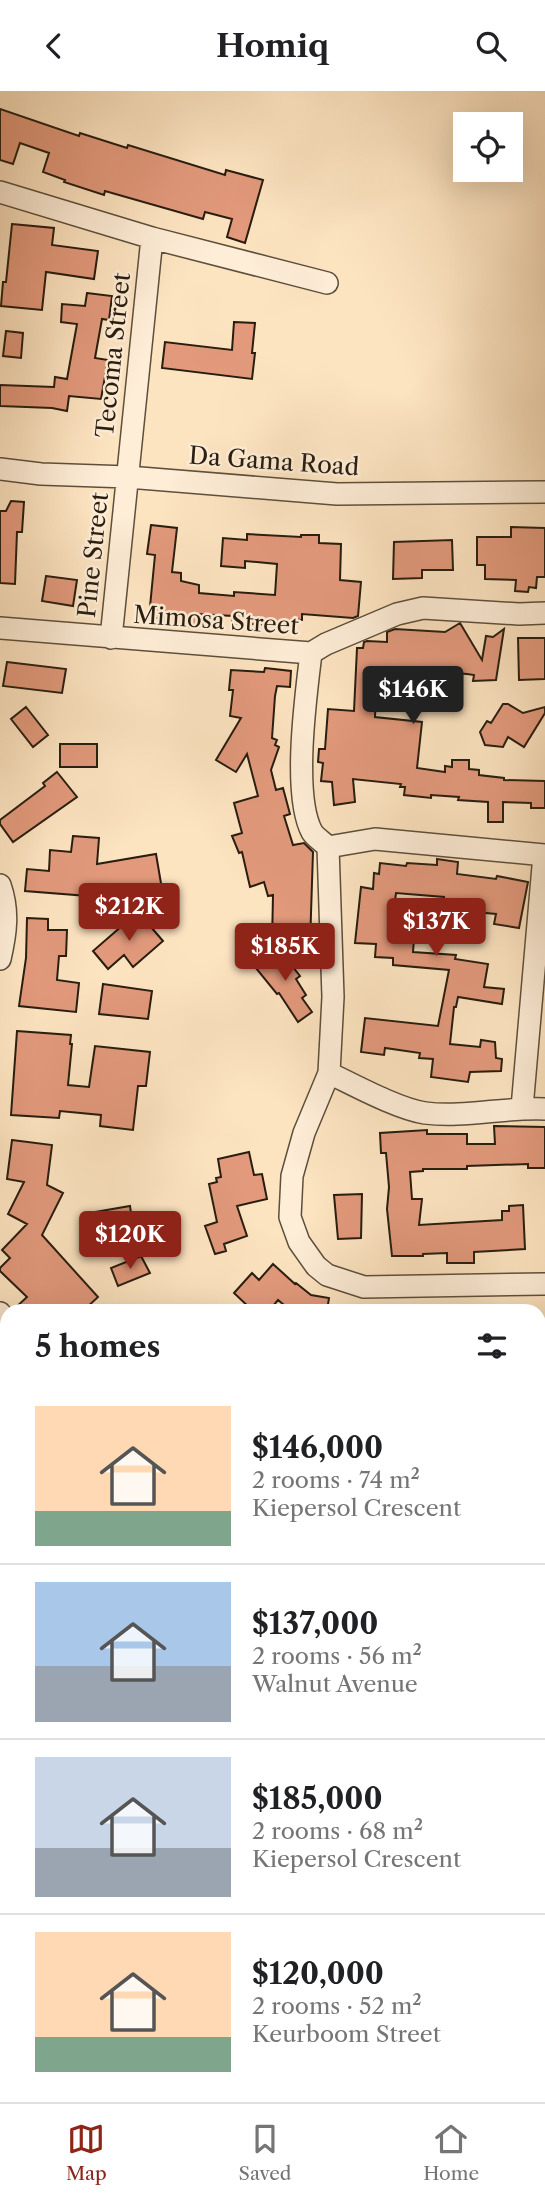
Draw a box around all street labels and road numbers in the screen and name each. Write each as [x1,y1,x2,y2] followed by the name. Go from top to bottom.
[90,271,136,439] street label: Tecoma Street
[188,441,361,481] street label: Da Gama Road
[72,490,114,619] street label: Pine Street
[132,600,300,640] street label: Mimosa Street

